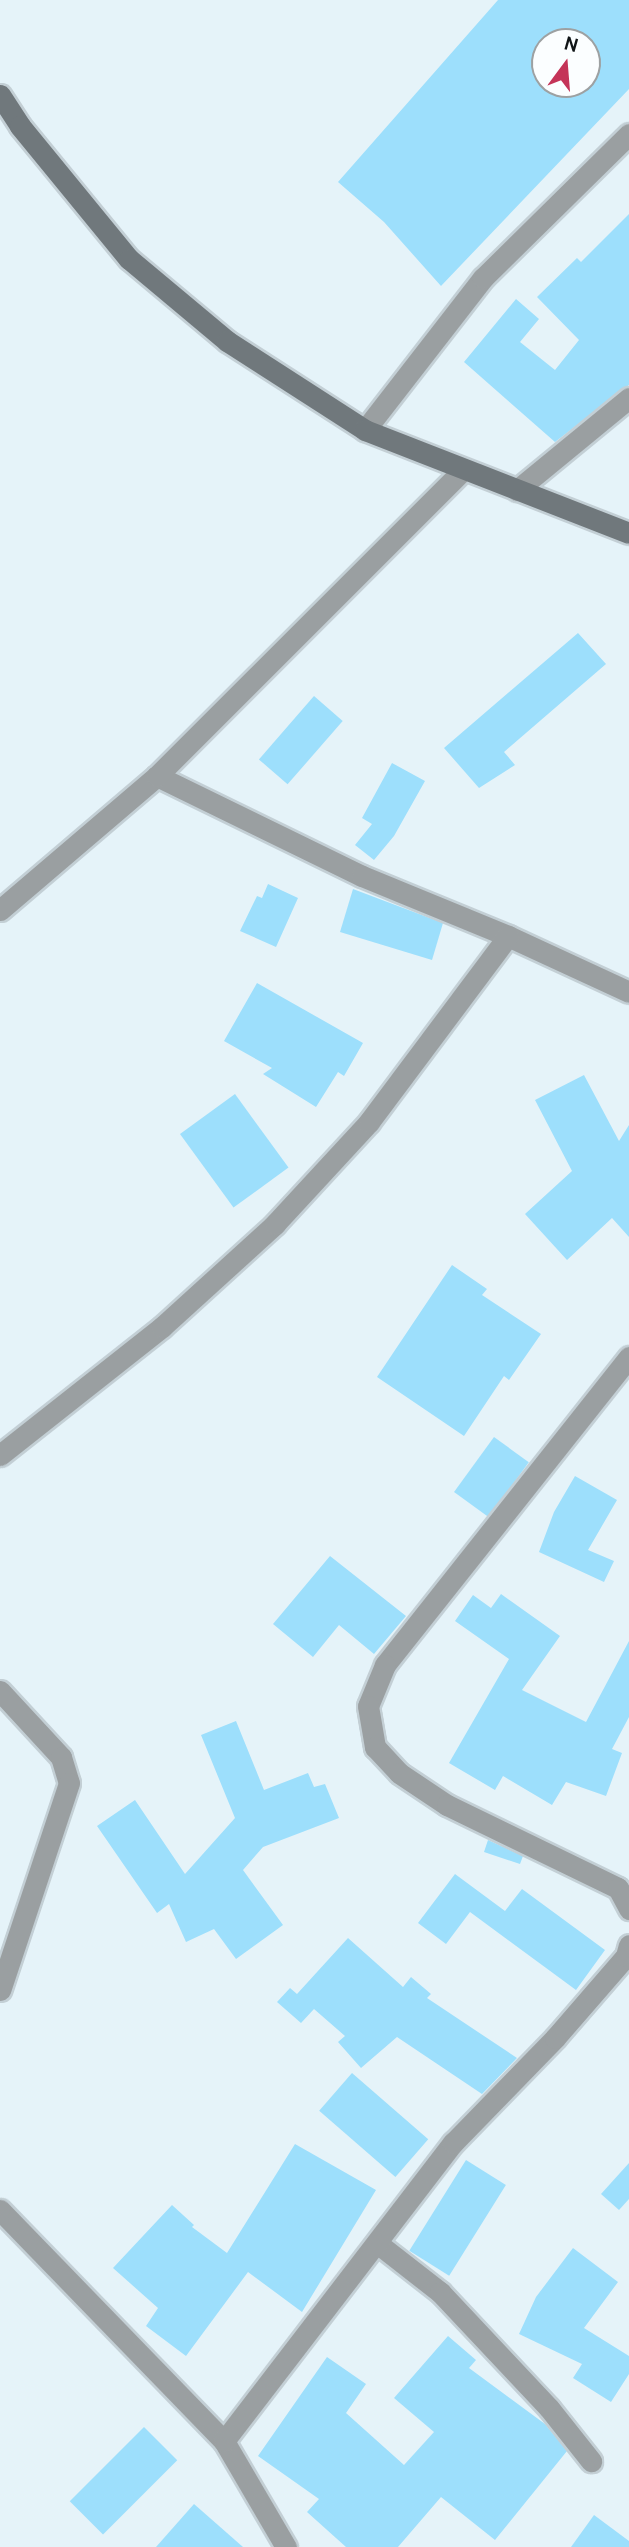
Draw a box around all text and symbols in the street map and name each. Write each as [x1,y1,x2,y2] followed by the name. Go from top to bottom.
[531,28,601,98] north arrow
[562,31,581,57] text: N

